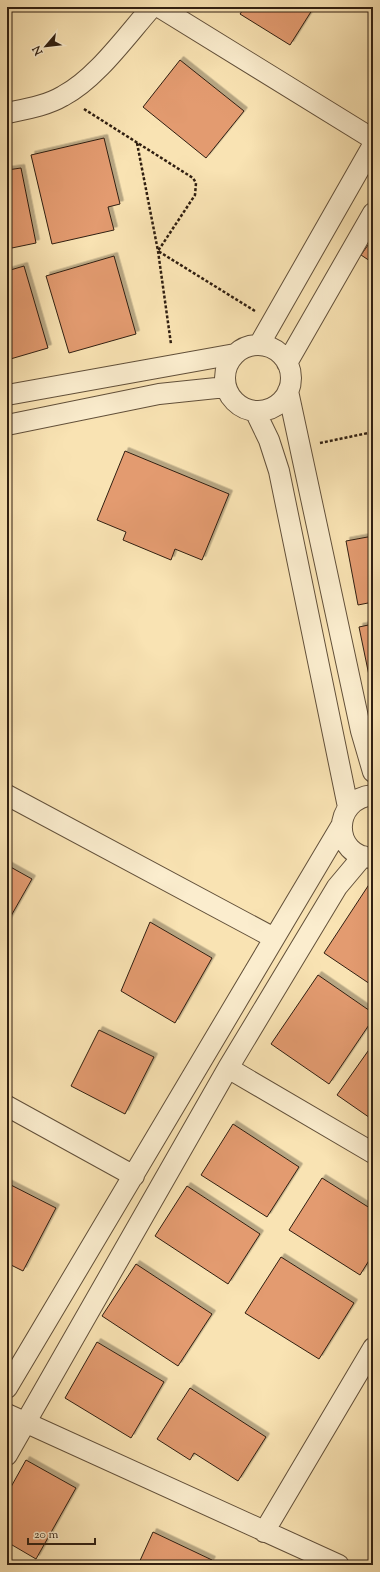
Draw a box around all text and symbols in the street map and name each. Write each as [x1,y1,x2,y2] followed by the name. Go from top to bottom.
[26,26,66,66] north arrow
[29,42,48,59] text: N
[28,1520,95,1546] scale bar
[34,1526,59,1544] text: 20 m

